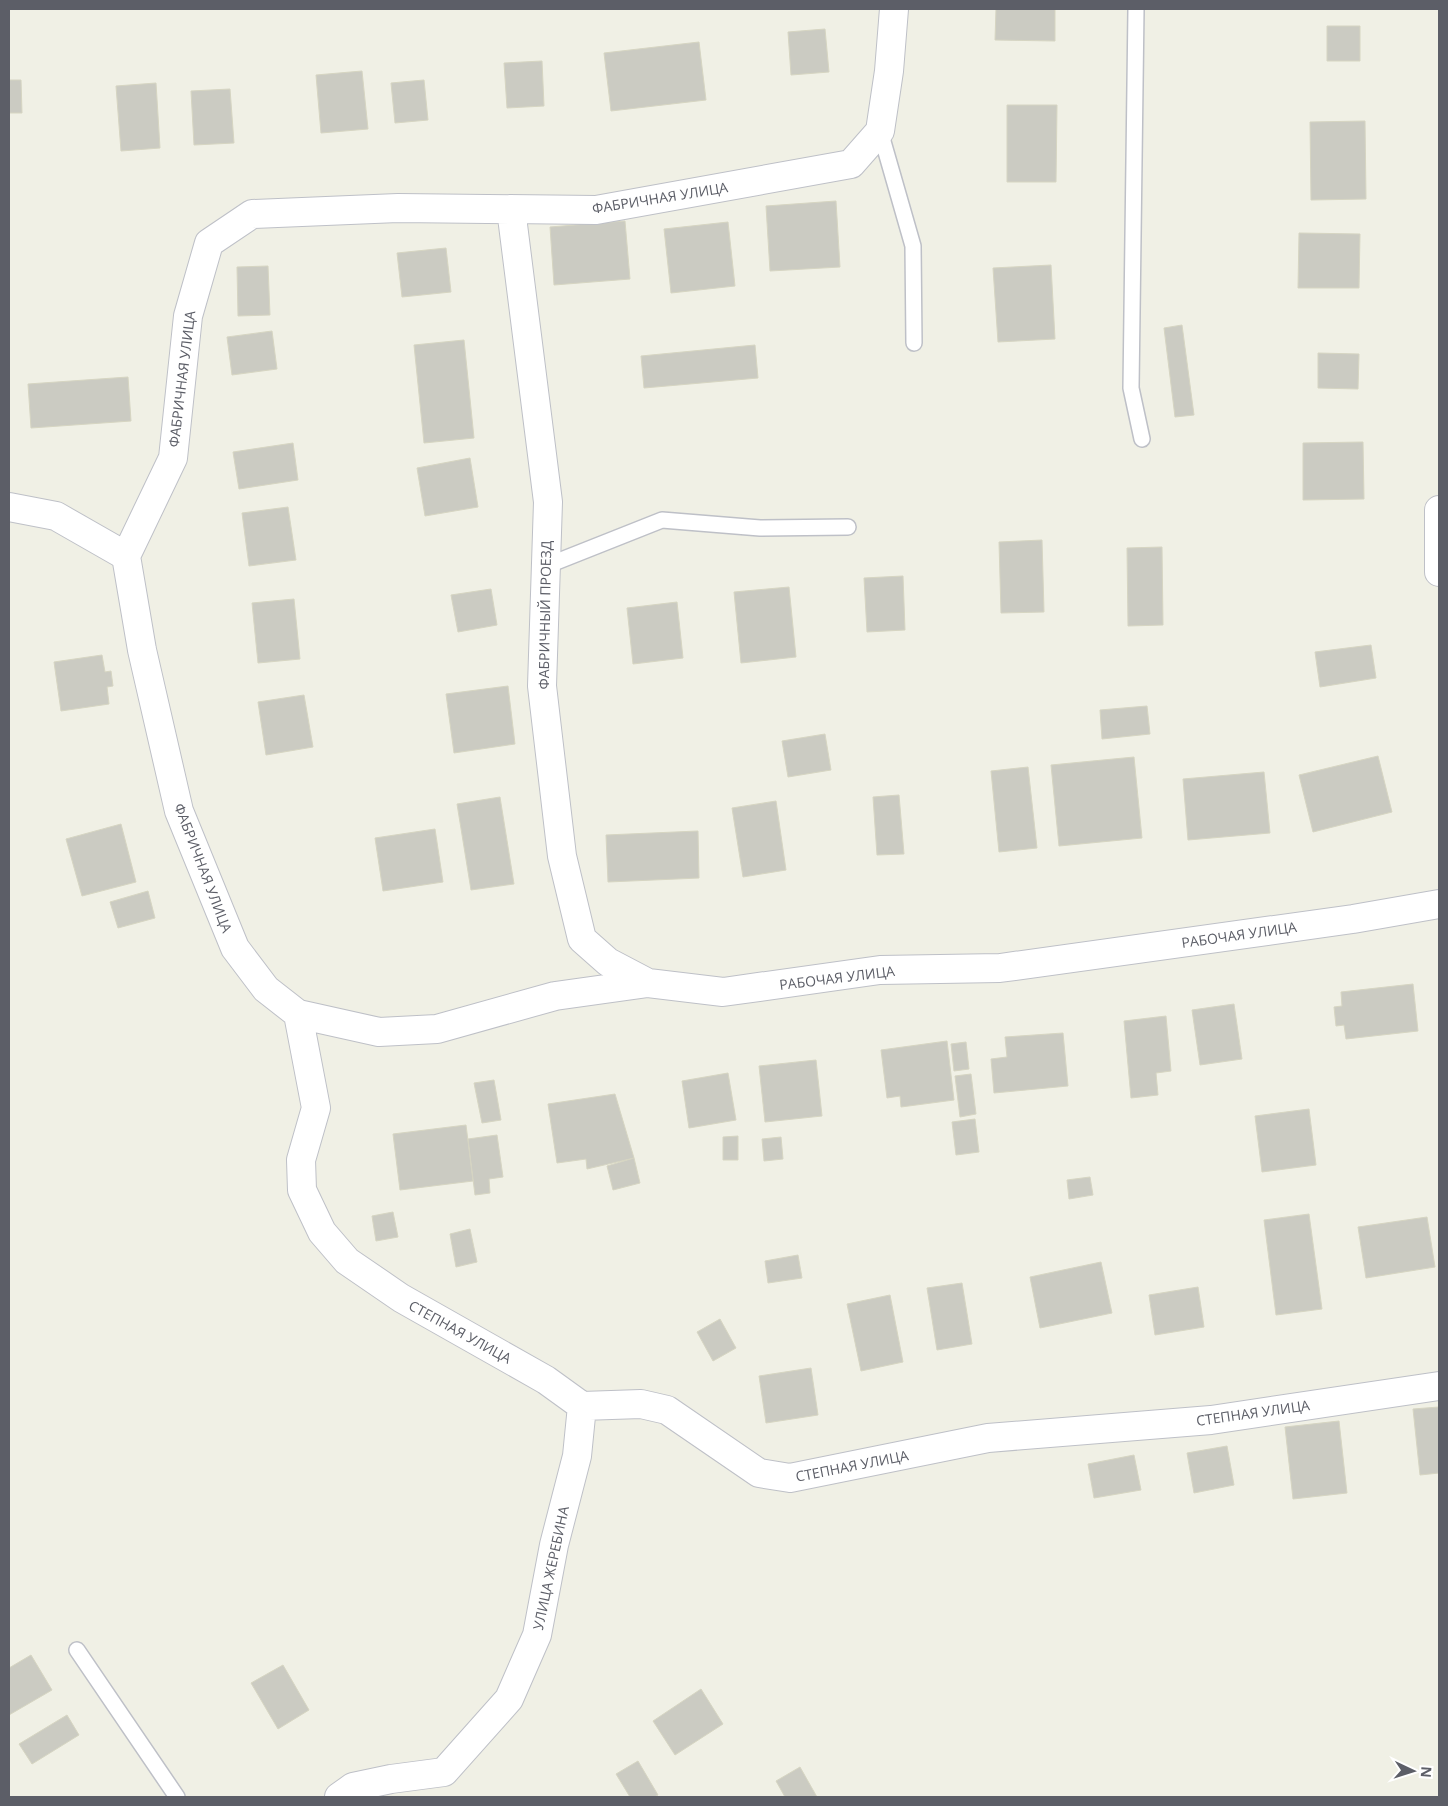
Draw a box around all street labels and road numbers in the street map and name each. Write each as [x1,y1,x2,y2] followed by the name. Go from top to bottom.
[591,177,729,218] street label: ФАБРИЧНАЯ УЛИЦА
[164,309,199,448] street label: ФАБРИЧНАЯ УЛИЦА
[534,540,555,690] street label: ФАБРИЧНЫЙ ПРОЕЗД
[170,800,237,935] street label: ФАБРИЧНАЯ УЛИЦА
[1180,917,1298,952] street label: РАБОЧАЯ УЛИЦА
[778,961,896,994] street label: РАБОЧАЯ УЛИЦА
[406,1296,515,1368] street label: СТЕПНАЯ УЛИЦА
[1195,1395,1311,1430] street label: СТЕПНАЯ УЛИЦА
[794,1445,910,1486] street label: СТЕПНАЯ УЛИЦА
[528,1504,573,1632] street label: УЛИЦА ЖЕРЕБИНА

